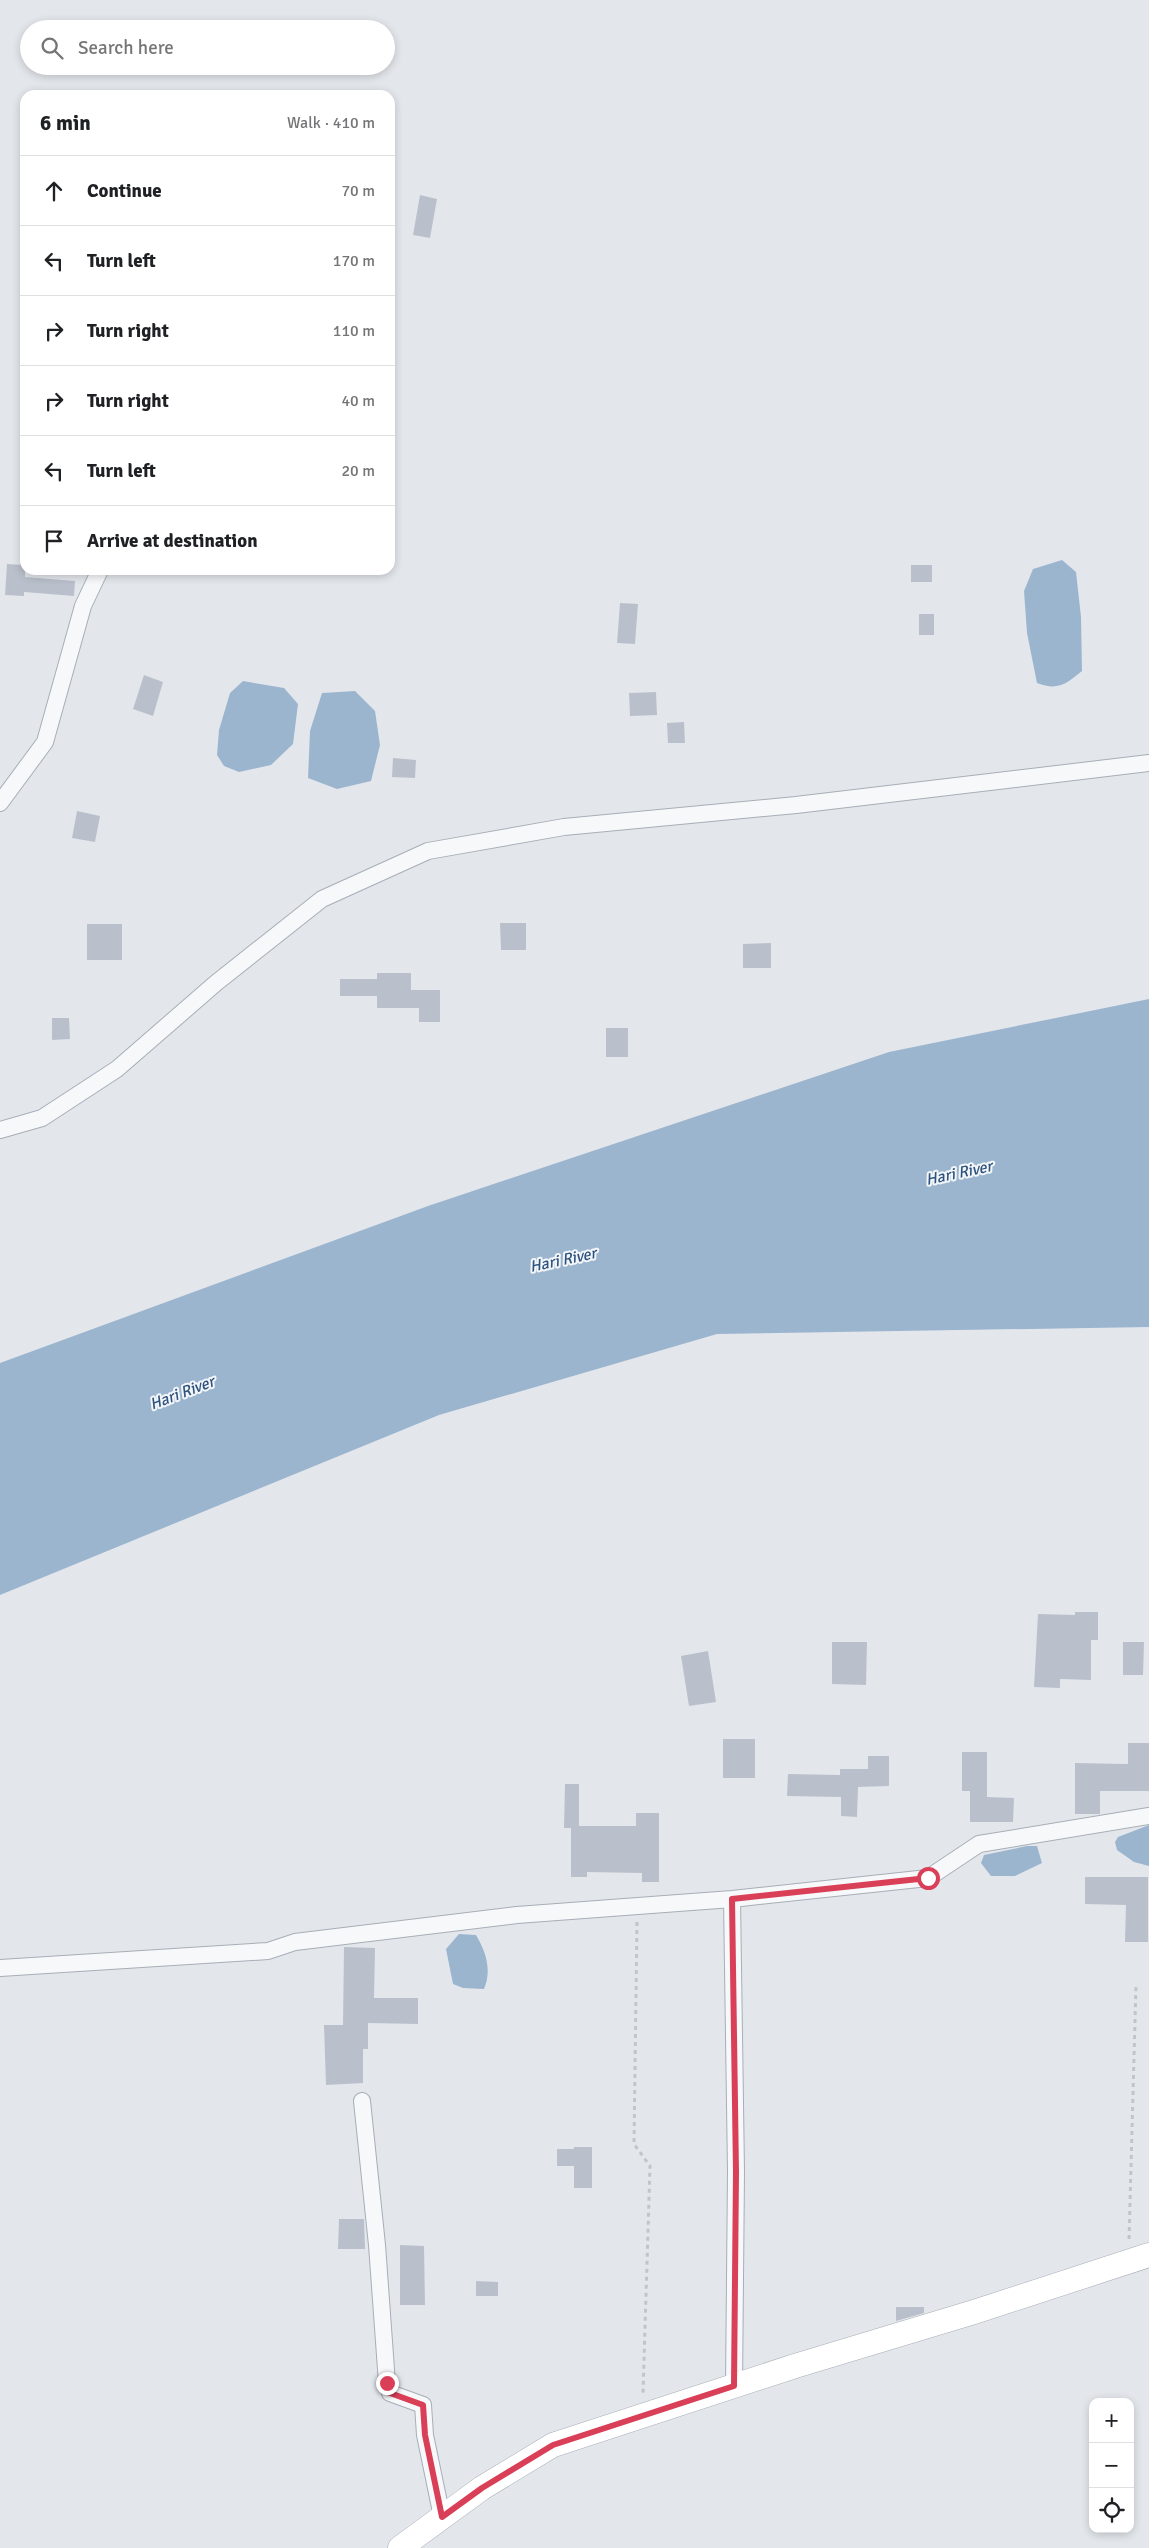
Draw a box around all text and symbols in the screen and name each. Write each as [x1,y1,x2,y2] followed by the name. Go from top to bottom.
[20,20,395,75] search box
[38,34,66,62] icon: search
[78,36,174,60] text: Search here
[40,110,91,136] text: 6 min
[287,113,375,133] text: Walk · 410 m
[40,177,68,205] icon: ahead
[87,179,162,203] text: Continue
[341,181,375,201] text: 70 m
[40,247,68,275] icon: left
[87,249,156,273] text: Turn left
[333,251,375,271] text: 170 m
[40,317,68,345] icon: right
[87,319,169,343] text: Turn right
[333,321,375,341] text: 110 m
[40,387,68,415] icon: right
[87,389,169,413] text: Turn right
[341,391,375,411] text: 40 m
[40,457,68,485] icon: left
[87,459,156,483] text: Turn left
[341,461,375,481] text: 20 m
[40,527,68,555] icon: arrive
[87,529,258,553] text: Arrive at destination
[924,1156,996,1190] water label: Hari River
[528,1243,600,1277] water label: Hari River
[147,1371,219,1414] water label: Hari River
[917,1867,940,1890] route start
[376,2372,399,2395] route end
[1089,2398,1134,2533] map controls
[1089,2398,1134,2443] button: +
[1089,2443,1134,2488] button: −
[1089,2488,1134,2533] button: locate

